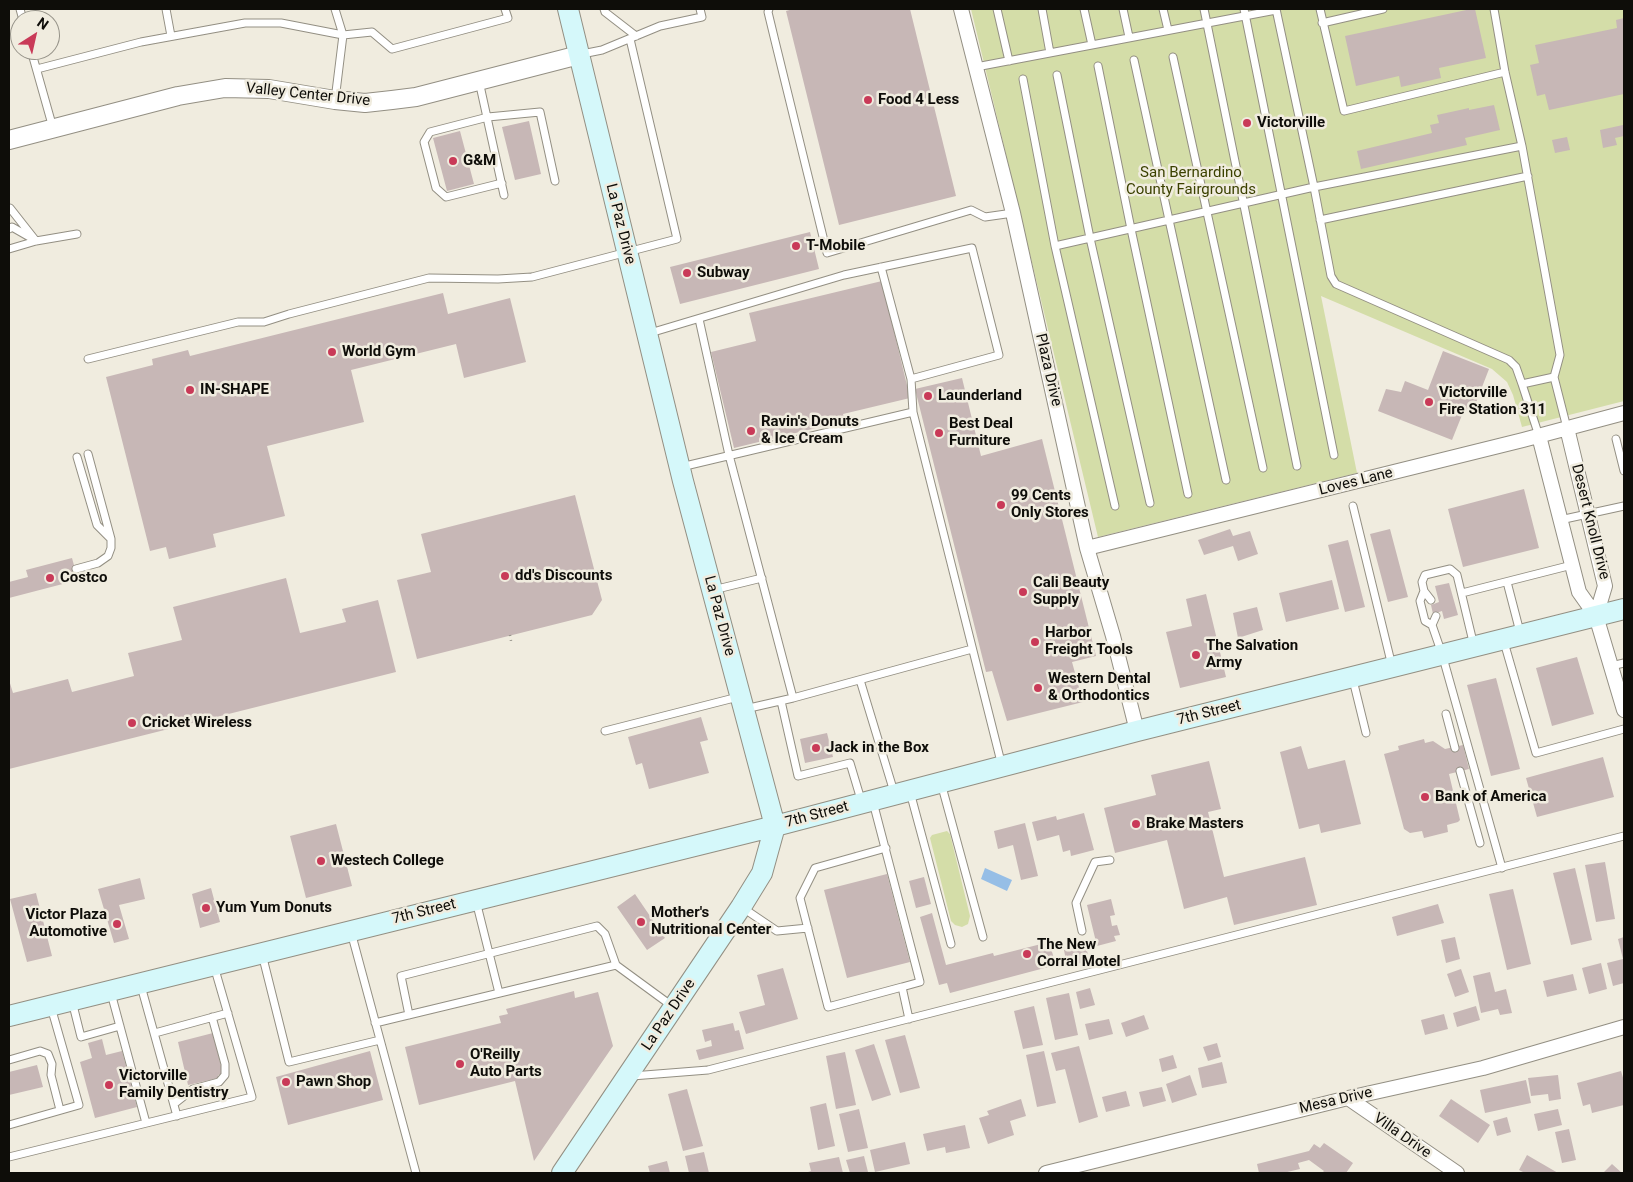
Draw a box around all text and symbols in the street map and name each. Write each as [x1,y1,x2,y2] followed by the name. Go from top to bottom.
[10,10,60,60] north arrow
[34,14,52,33] text: N
[245,80,371,110] street label: Valley Center Drive
[878,91,959,109] place label: Food 4 Less
[862,94,874,106] marker: Food 4 Less
[1257,114,1325,132] place label: Victorville
[1241,117,1253,129] marker: Victorville
[463,152,496,170] place label: G&M
[447,155,459,167] marker: G&M
[1126,164,1256,199] park label: San Bernardino County Fairgrounds
[601,182,639,266] street label: La Paz Drive
[806,237,865,255] place label: T-Mobile
[790,240,802,252] marker: T-Mobile
[697,264,750,282] place label: Subway
[681,267,693,279] marker: Subway
[1031,332,1065,408] street label: Plaza Drive
[342,343,416,361] place label: World Gym
[326,346,338,358] marker: World Gym
[200,381,269,399] place label: IN-SHAPE
[184,384,196,396] marker: IN-SHAPE
[1439,384,1546,419] place label: Victorville Fire Station 311
[938,387,1022,405] place label: Launderland
[922,390,934,402] marker: Launderland
[1423,396,1435,408] marker: Victorville Fire Station 311
[761,413,859,448] place label: Ravin's Donuts & Ice Cream
[949,415,1013,450] place label: Best Deal Furniture
[745,425,757,437] marker: Ravin's Donuts & Ice Cream
[933,427,945,439] marker: Best Deal Furniture
[1567,462,1613,582] street label: Desert Knoll Drive
[1317,464,1395,500] street label: Loves Lane
[1011,487,1089,522] place label: 99 Cents Only Stores
[995,499,1007,511] marker: 99 Cents Only Stores
[515,567,612,585] place label: dd's Discounts
[60,569,107,587] place label: Costco
[499,570,511,582] marker: dd's Discounts
[44,572,56,584] marker: Costco
[700,574,738,658] street label: La Paz Drive
[1033,574,1109,609] place label: Cali Beauty Supply
[1017,586,1029,598] marker: Cali Beauty Supply
[1045,624,1133,659] place label: Harbor Freight Tools
[1029,636,1041,648] marker: Harbor Freight Tools
[1206,637,1298,672] place label: The Salvation Army
[1190,649,1202,661] marker: The Salvation Army
[1048,670,1151,705] place label: Western Dental & Orthodontics
[1032,682,1044,694] marker: Western Dental & Orthodontics
[1175,696,1243,730] street label: 7th Street
[142,714,252,732] place label: Cricket Wireless
[126,717,138,729] marker: Cricket Wireless
[826,739,929,757] place label: Jack in the Box
[810,742,822,754] marker: Jack in the Box
[1435,788,1547,806] place label: Bank of America
[1419,791,1431,803] marker: Bank of America
[783,798,851,832] street label: 7th Street
[1146,815,1244,833] place label: Brake Masters
[1130,818,1142,830] marker: Brake Masters
[331,852,444,870] place label: Westech College
[315,855,327,867] marker: Westech College
[390,895,458,929] street label: 7th Street
[216,899,332,917] place label: Yum Yum Donuts
[200,902,212,914] marker: Yum Yum Donuts
[651,904,771,939] place label: Mother's Nutritional Center
[26,906,107,941] place label: Victor Plaza Automotive
[635,916,647,928] marker: Mother's Nutritional Center
[111,918,123,930] marker: Victor Plaza Automotive
[1037,936,1120,971] place label: The New Corral Motel
[1021,948,1033,960] marker: The New Corral Motel
[639,976,699,1054] street label: La Paz Drive
[470,1046,542,1081] place label: O'Reilly Auto Parts
[454,1058,466,1070] marker: O'Reilly Auto Parts
[119,1067,228,1102] place label: Victorville Family Dentistry
[296,1073,371,1091] place label: Pawn Shop
[280,1076,292,1088] marker: Pawn Shop
[103,1079,115,1091] marker: Victorville Family Dentistry
[1298,1084,1374,1118] street label: Mesa Drive
[1370,1110,1434,1162] street label: Villa Drive

